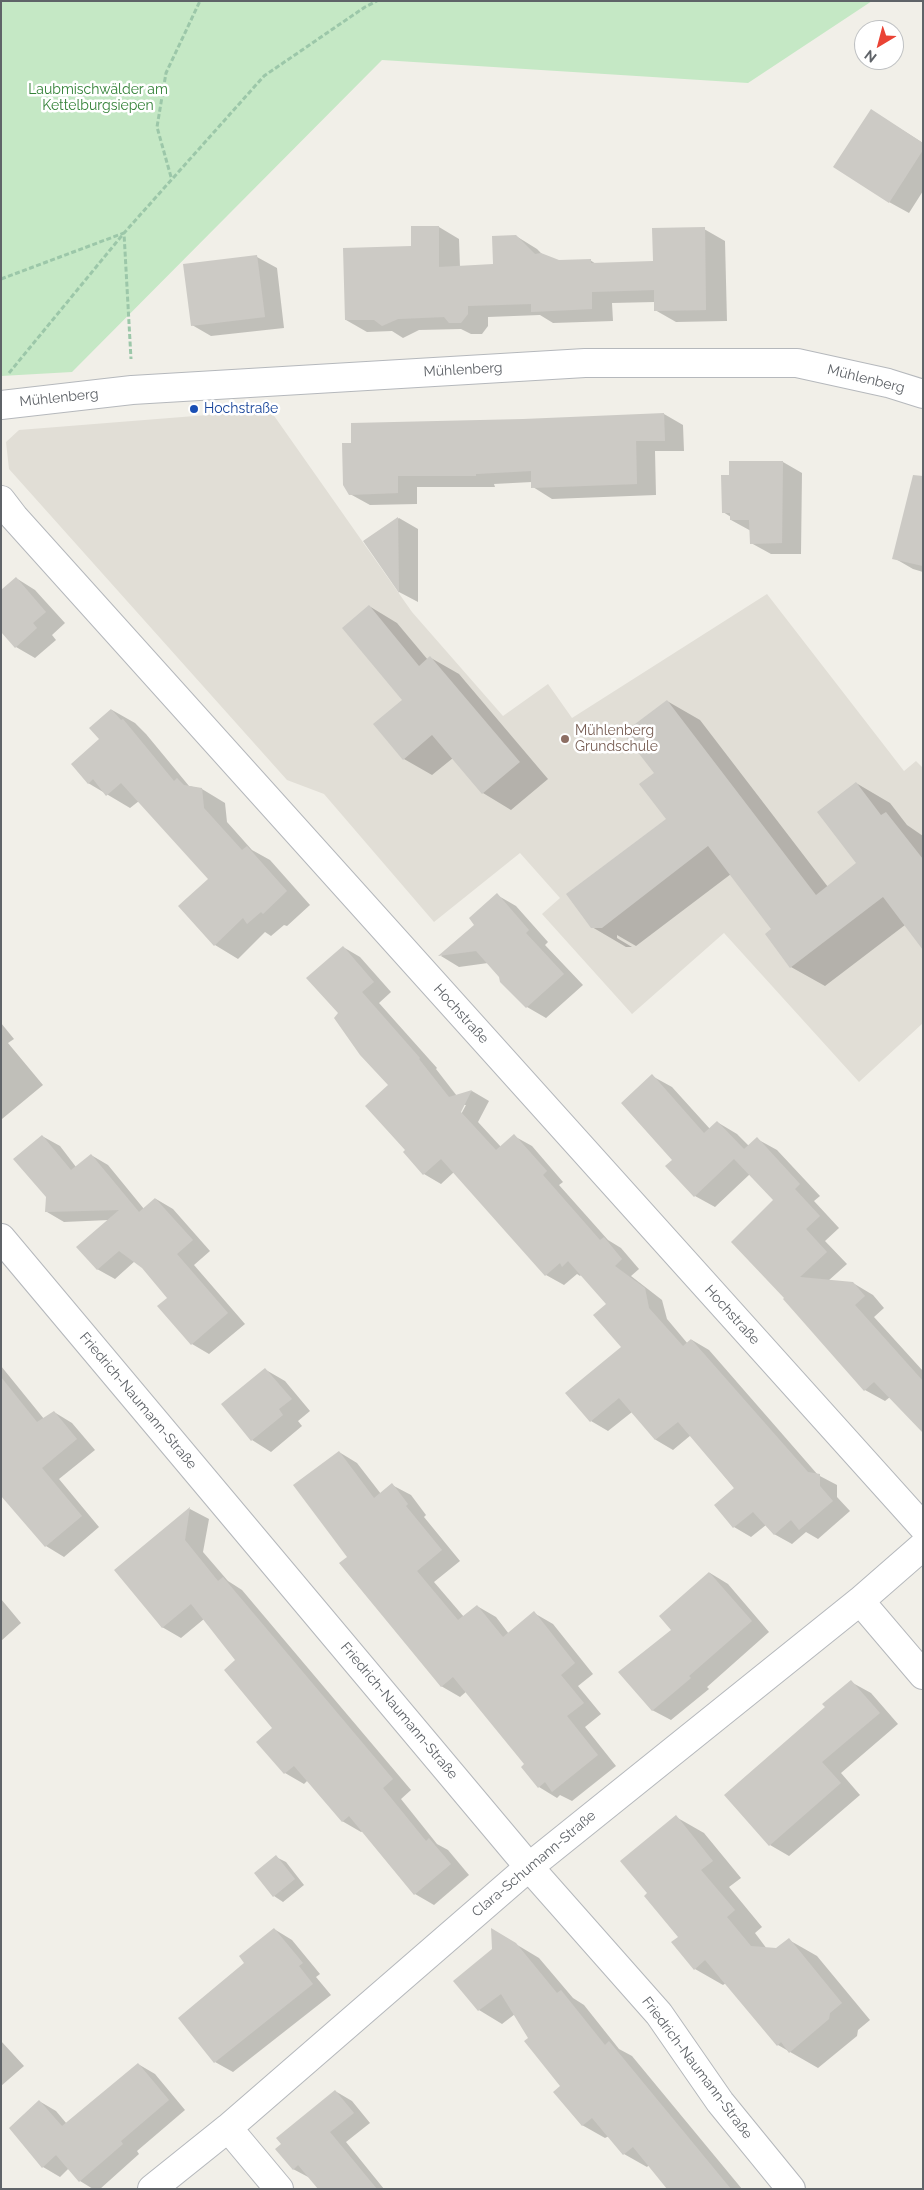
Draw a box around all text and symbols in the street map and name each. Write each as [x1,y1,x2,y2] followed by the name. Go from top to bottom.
[854,20,904,70] north arrow
[861,47,880,66] text: N
[28,82,168,114] park label: Laubmischwälder am Kettelburgsiepen
[423,360,503,380] street label: Mühlenberg
[826,361,906,397] street label: Mühlenberg
[19,386,99,410] street label: Mühlenberg
[204,401,278,417] place label: Hochstraße
[188,403,200,415] marker: Hochstraße
[575,723,658,756] place label: Mühlenberg Grundschule
[559,733,571,745] marker: Mühlenberg Grundschule
[430,981,492,1047] street label: Hochstraße
[701,1282,763,1348] street label: Hochstraße
[76,1329,200,1473] street label: Friedrich-Naumann-Straße
[337,1639,461,1783] street label: Friedrich-Naumann-Straße
[469,1807,599,1921] street label: Clara-Schumann-Straße
[638,1994,756,2142] street label: Friedrich-Naumann-Straße

